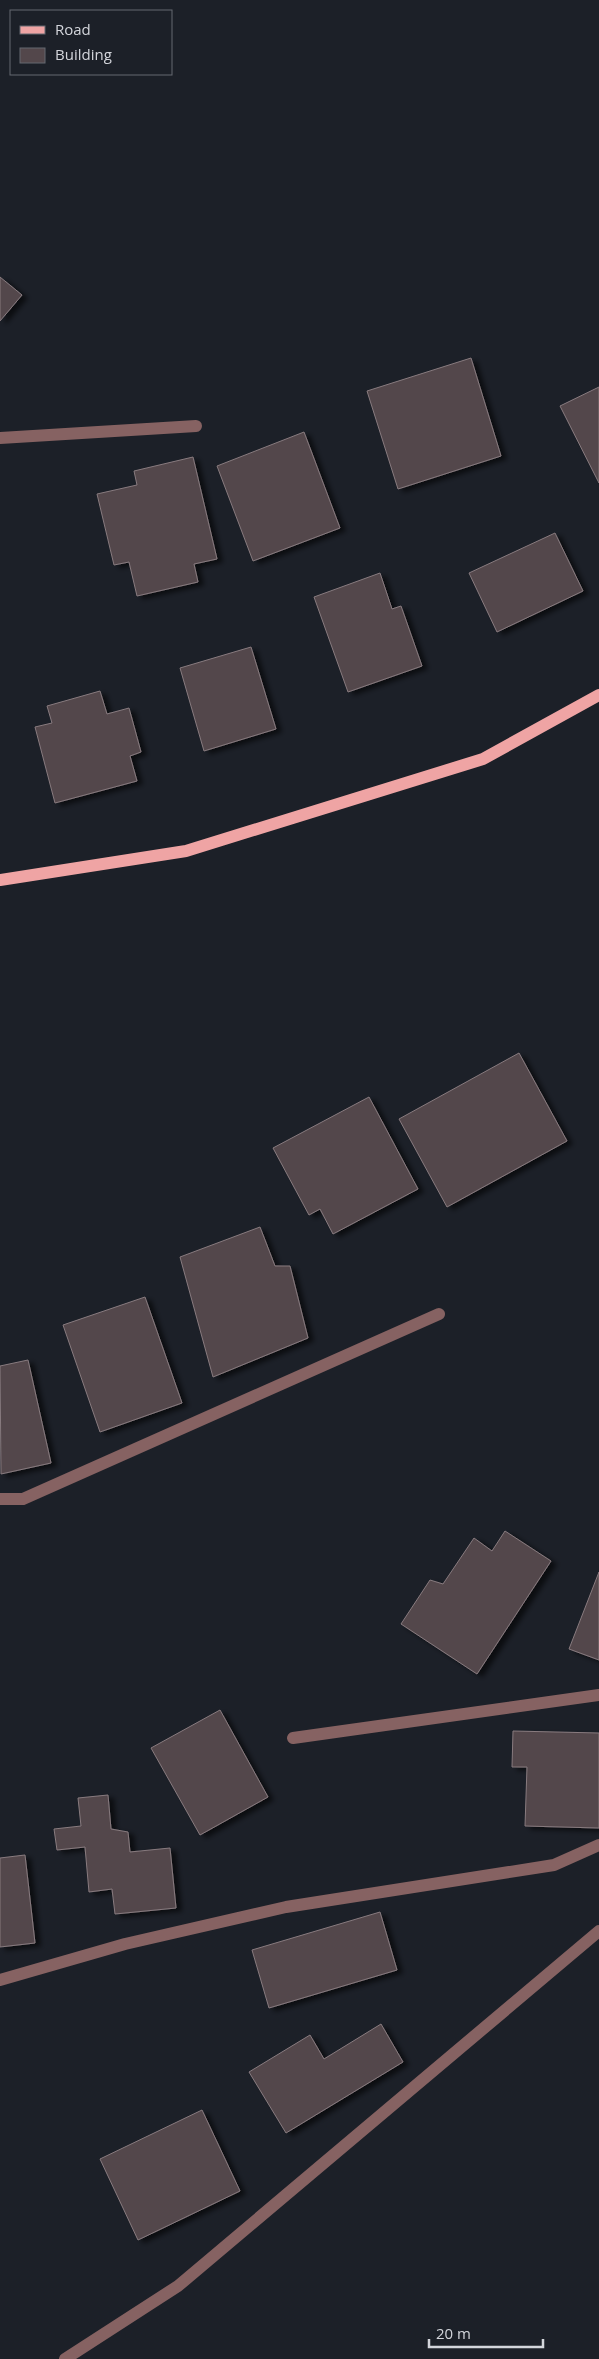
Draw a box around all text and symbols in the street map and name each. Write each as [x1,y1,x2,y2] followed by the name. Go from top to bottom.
[10,10,172,75] legend
[55,19,91,39] text: Road
[55,44,112,64] text: Building
[429,2316,543,2348] scale bar
[436,2323,471,2343] text: 20 m

